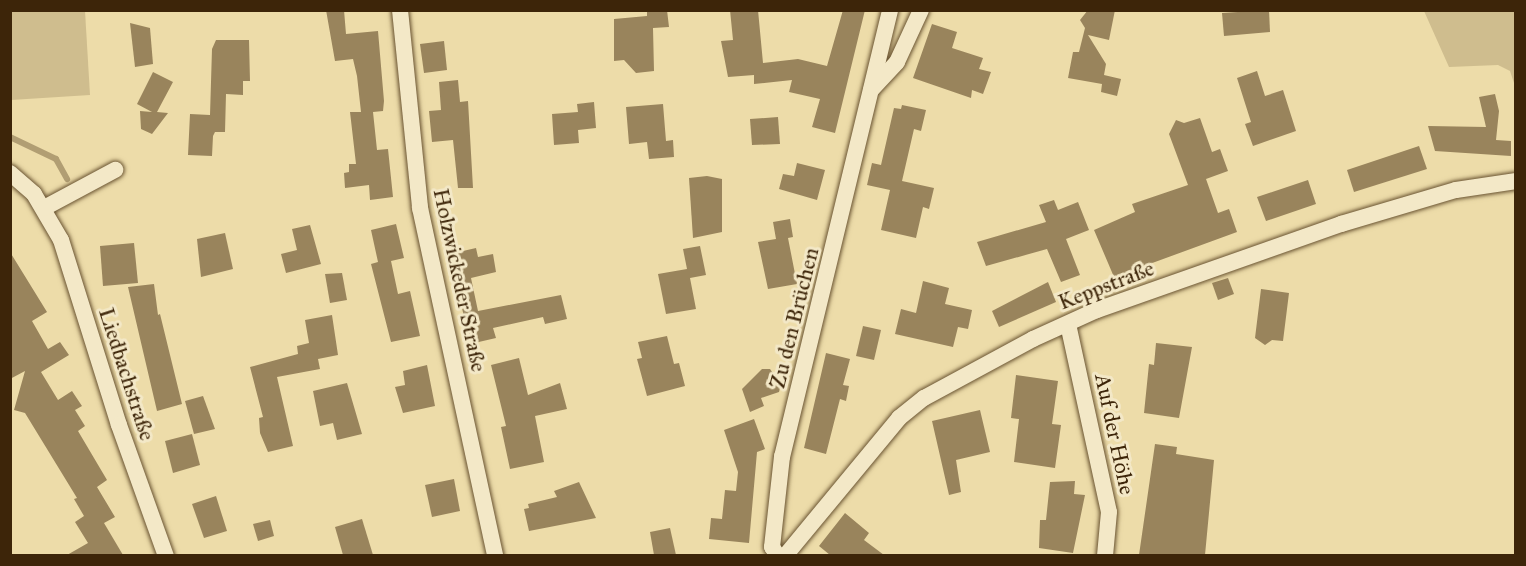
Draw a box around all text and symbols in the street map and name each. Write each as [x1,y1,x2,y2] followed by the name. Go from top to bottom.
[428,186,492,374] street label: Holzwickeder Straße
[764,245,824,391] street label: Zu den Brüchen
[1054,255,1158,315] street label: Keppstraße
[93,304,161,444] street label: Liedbachstraße
[1089,371,1141,497] street label: Auf der Höhe

